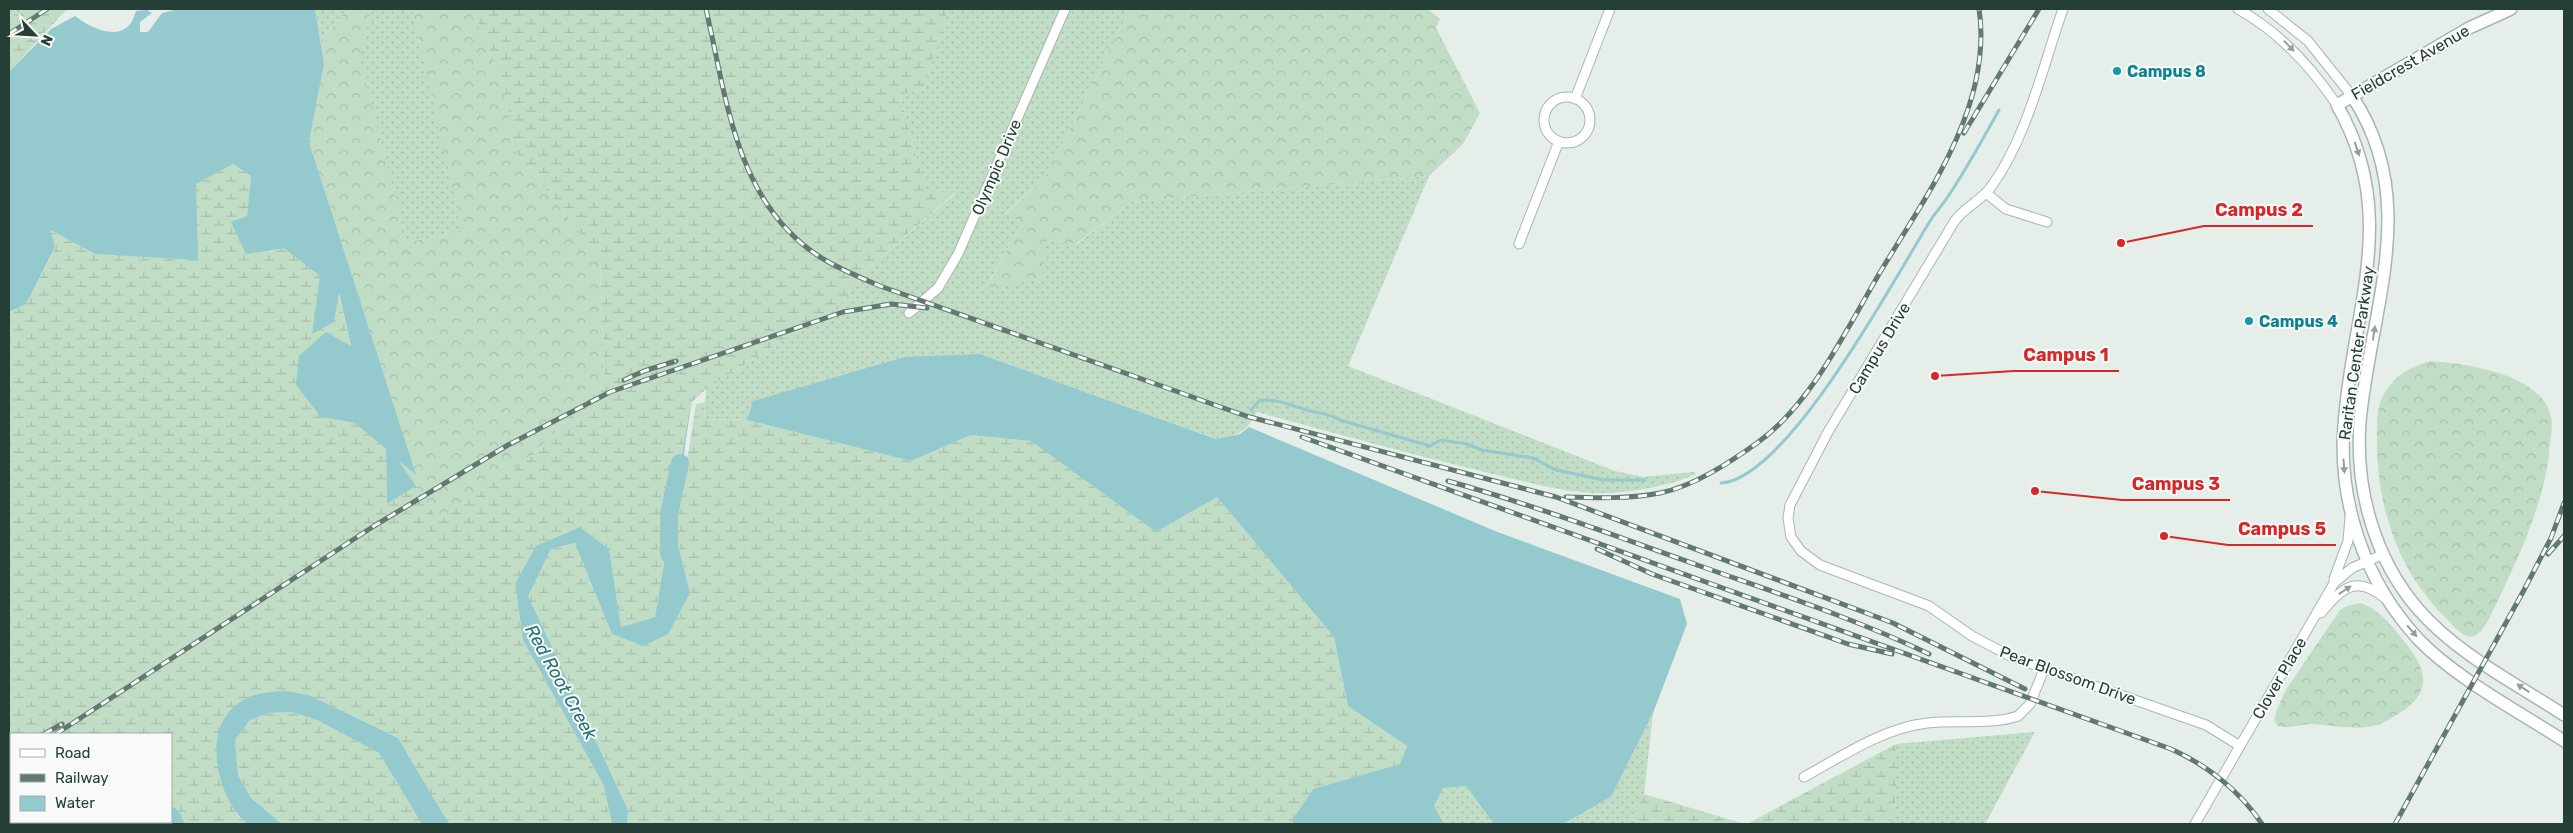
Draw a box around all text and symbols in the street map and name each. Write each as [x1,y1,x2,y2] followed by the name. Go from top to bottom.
[10,10,60,60] north arrow
[2348,21,2473,104] street label: Fieldcrest Avenue
[36,32,56,48] text: N
[2283,40,2295,52] one-way arrow
[2127,62,2206,81] place label: Campus 8
[2111,65,2123,77] marker: Campus 8
[968,116,1025,218] street label: Olympic Drive
[2353,142,2361,157] one-way arrow
[2204,193,2313,226] callout: Campus 2
[2215,199,2303,221] text: Campus 2
[2335,265,2378,441] street label: Raritan Center Parkway
[1845,299,1914,397] street label: Campus Drive
[2259,312,2338,331] place label: Campus 4
[2243,315,2255,327] marker: Campus 4
[2371,325,2379,341] one-way arrow
[2014,338,2119,371] callout: Campus 1
[2023,344,2109,366] text: Campus 1
[2340,458,2348,474] one-way arrow
[2122,467,2230,500] callout: Campus 3
[2132,473,2220,495] text: Campus 3
[2228,512,2336,545] callout: Campus 5
[2238,518,2326,540] text: Campus 5
[2338,585,2352,595] one-way arrow
[520,620,602,744] water label: Red Root Creek
[2407,625,2418,638] one-way arrow
[2248,634,2311,723] street label: Clover Place
[1997,642,2139,709] street label: Pear Blossom Drive
[2517,684,2530,693] one-way arrow
[10,733,172,823] legend
[55,744,91,762] text: Road
[55,769,109,787] text: Railway
[55,794,95,812] text: Water

